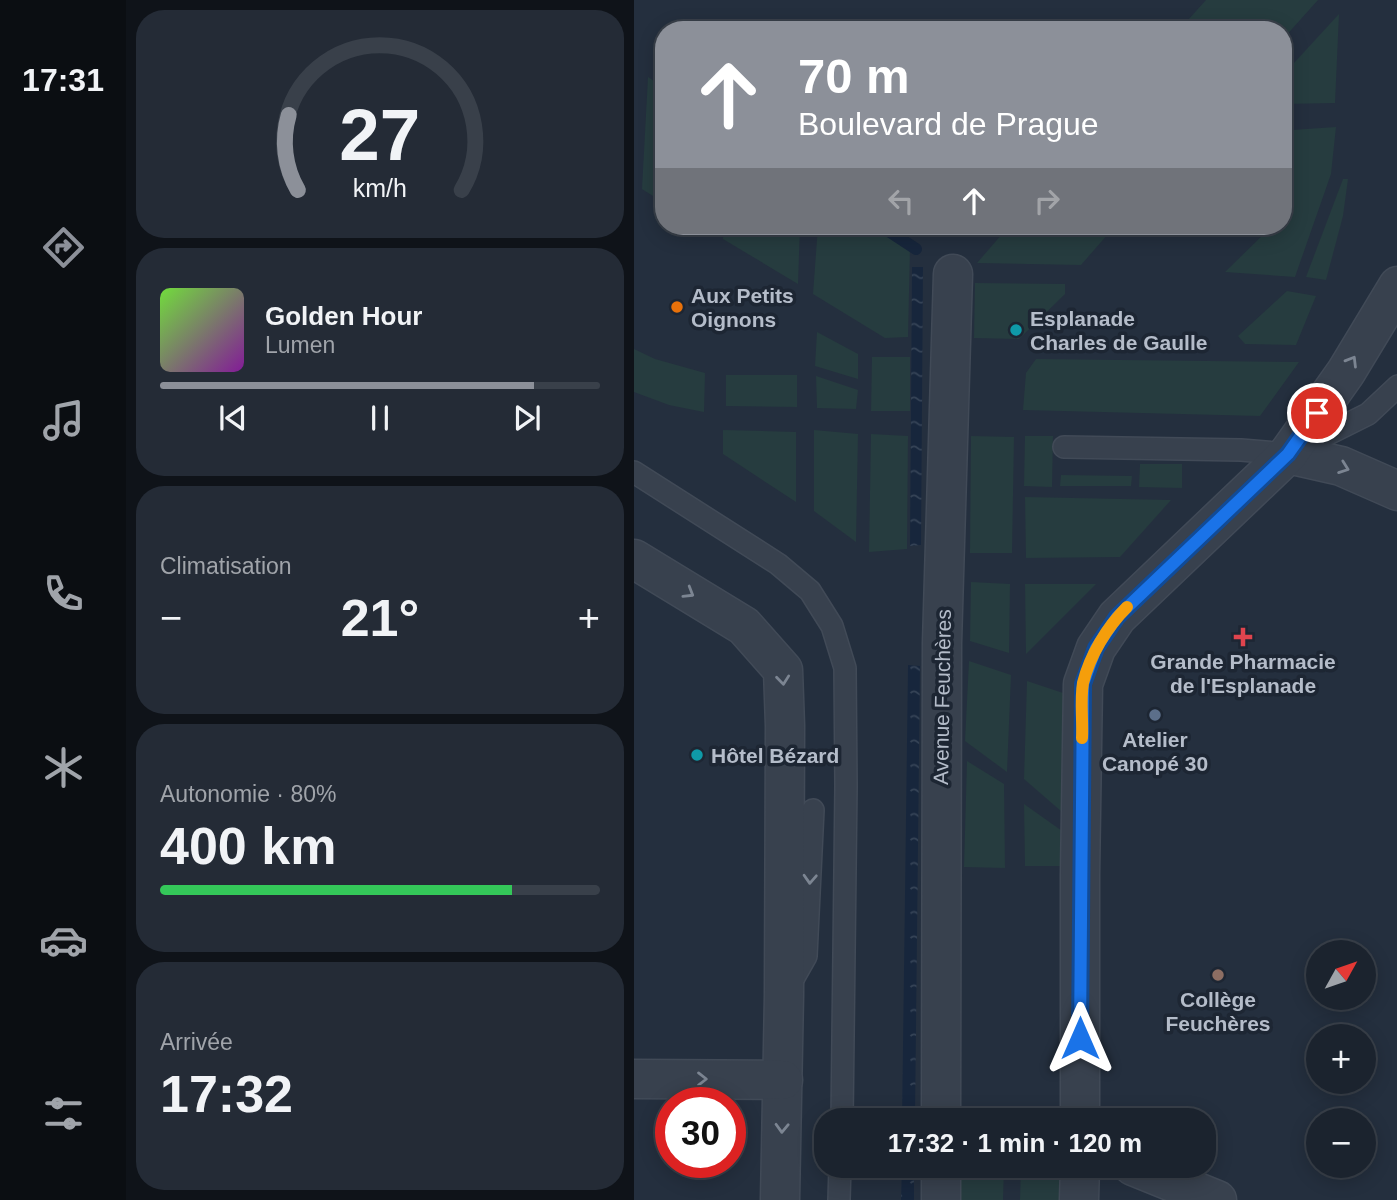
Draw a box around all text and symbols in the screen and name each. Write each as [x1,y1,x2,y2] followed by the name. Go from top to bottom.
[683,49,774,140] icon: ahead
[798,49,910,103] text: 70 m
[22,62,104,98] text: 17:31
[340,94,420,175] text: 27
[798,106,1099,142] text: Boulevard de Prague
[353,174,407,202] text: km/h
[882,182,920,220] icon: left
[955,182,993,220] icon: ahead
[1028,182,1066,220] icon: right
[39,223,88,272] icon: directions
[691,284,794,331] place label: Aux Petits Oignons
[669,299,685,315] marker: Aux Petits Oignons
[265,301,422,331] text: Golden Hour
[1030,307,1207,354] place label: Esplanade Charles de Gaulle
[1008,322,1024,338] marker: Esplanade Charles de Gaulle
[265,332,335,358] text: Lumen
[1344,355,1357,368] one-way arrow
[1287,383,1347,443] pin
[1298,394,1336,432] icon: arrive
[39,396,88,445] icon: music
[214,399,252,437] icon: previous
[361,399,399,437] icon: pause
[508,399,546,437] icon: next
[1338,460,1350,474] one-way arrow
[160,553,292,579] text: Climatisation
[39,569,88,618] icon: phone
[682,584,695,597] one-way arrow
[341,589,419,647] text: 21°
[160,597,182,639] text: −
[578,597,600,639] text: +
[929,609,955,785] street label: Avenue Feuchères
[1235,629,1251,645] marker: Grande Pharmacie de l'Esplanade
[1150,650,1336,697] place label: Grande Pharmacie de l'Esplanade
[775,674,790,686] one-way arrow
[1147,707,1163,723] marker: Atelier Canopé 30
[1102,728,1208,775] place label: Atelier Canopé 30
[39,743,88,792] icon: climate
[711,744,839,767] place label: Hôtel Bézard
[689,747,705,763] marker: Hôtel Bézard
[160,781,336,807] text: Autonomie · 80%
[160,817,336,875] text: 400 km
[803,873,818,884] one-way arrow
[39,916,88,965] icon: car
[1306,940,1376,1010] north arrow
[1306,940,1376,1178] map controls
[1210,967,1226,983] marker: Collège Feuchères
[1165,988,1271,1035] place label: Collège Feuchères
[1043,1001,1117,1075] position arrow
[1306,1024,1376,1094] button: +
[160,1029,233,1055] text: Arrivée
[160,1065,293,1123] text: 17:32
[697,1071,708,1087] one-way arrow
[655,1087,746,1178] speed limit sign: 30
[39,1089,88,1138] icon: filters
[1306,1108,1376,1178] button: −
[774,1123,790,1134] one-way arrow
[888,1128,1142,1158] text: 17:32 · 1 min · 120 m

